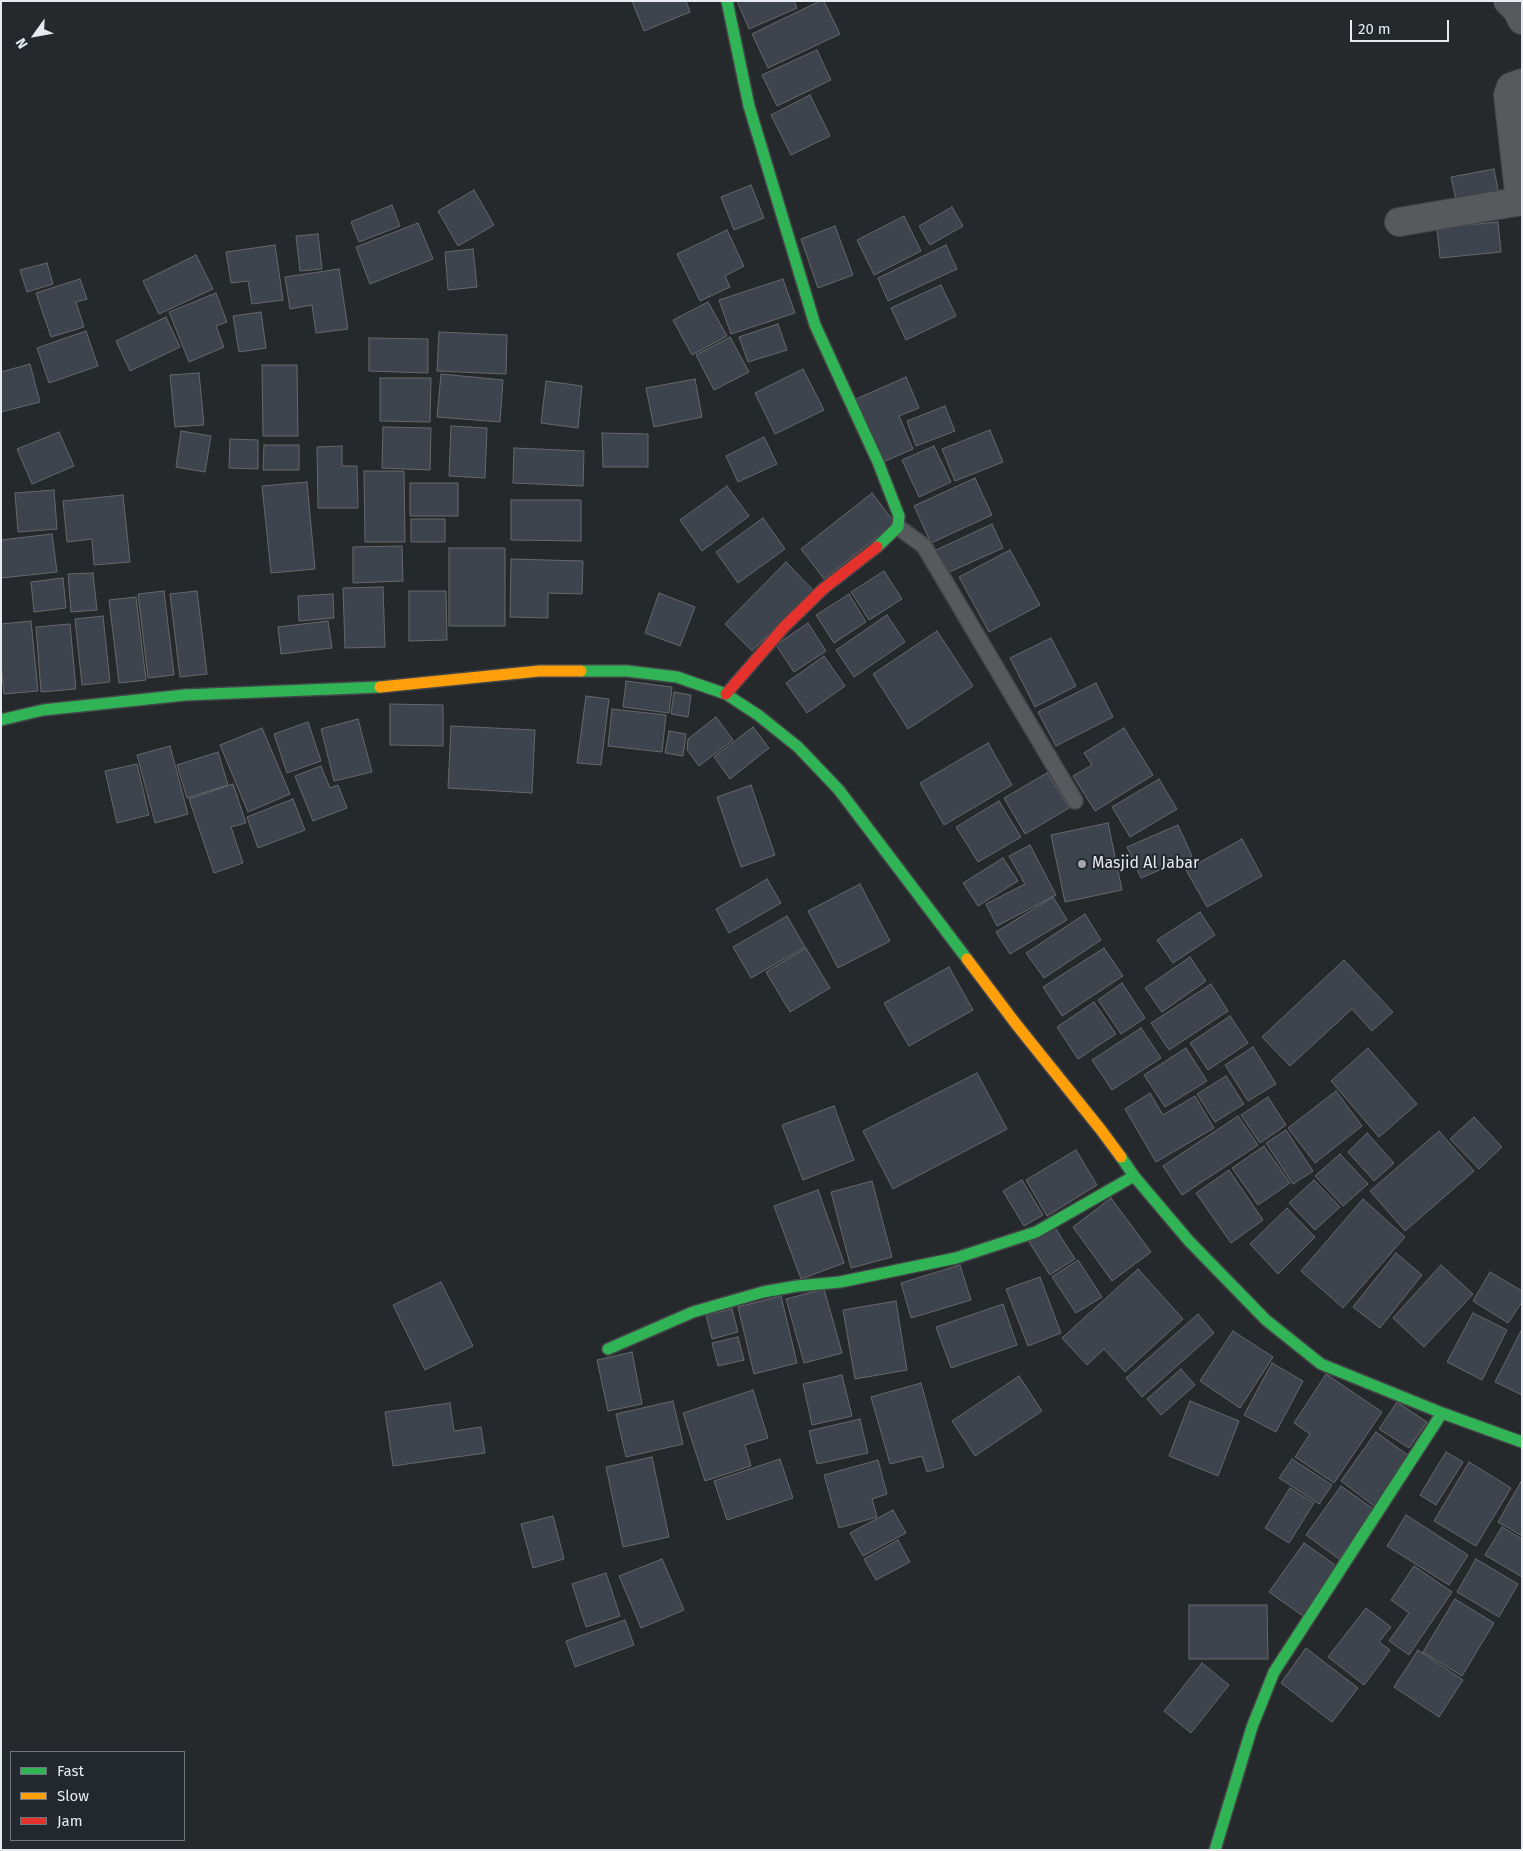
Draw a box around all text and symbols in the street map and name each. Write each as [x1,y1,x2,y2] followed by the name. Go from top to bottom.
[10,10,60,60] north arrow
[1353,10,1452,42] scale bar
[1358,20,1391,38] text: 20 m
[12,35,32,52] text: N
[1092,854,1199,874] place label: Masjid Al Jabar
[1076,858,1088,870] marker: Masjid Al Jabar
[10,1751,185,1841] legend
[57,1762,84,1780] text: Fast
[57,1787,89,1805] text: Slow
[57,1812,83,1830] text: Jam

